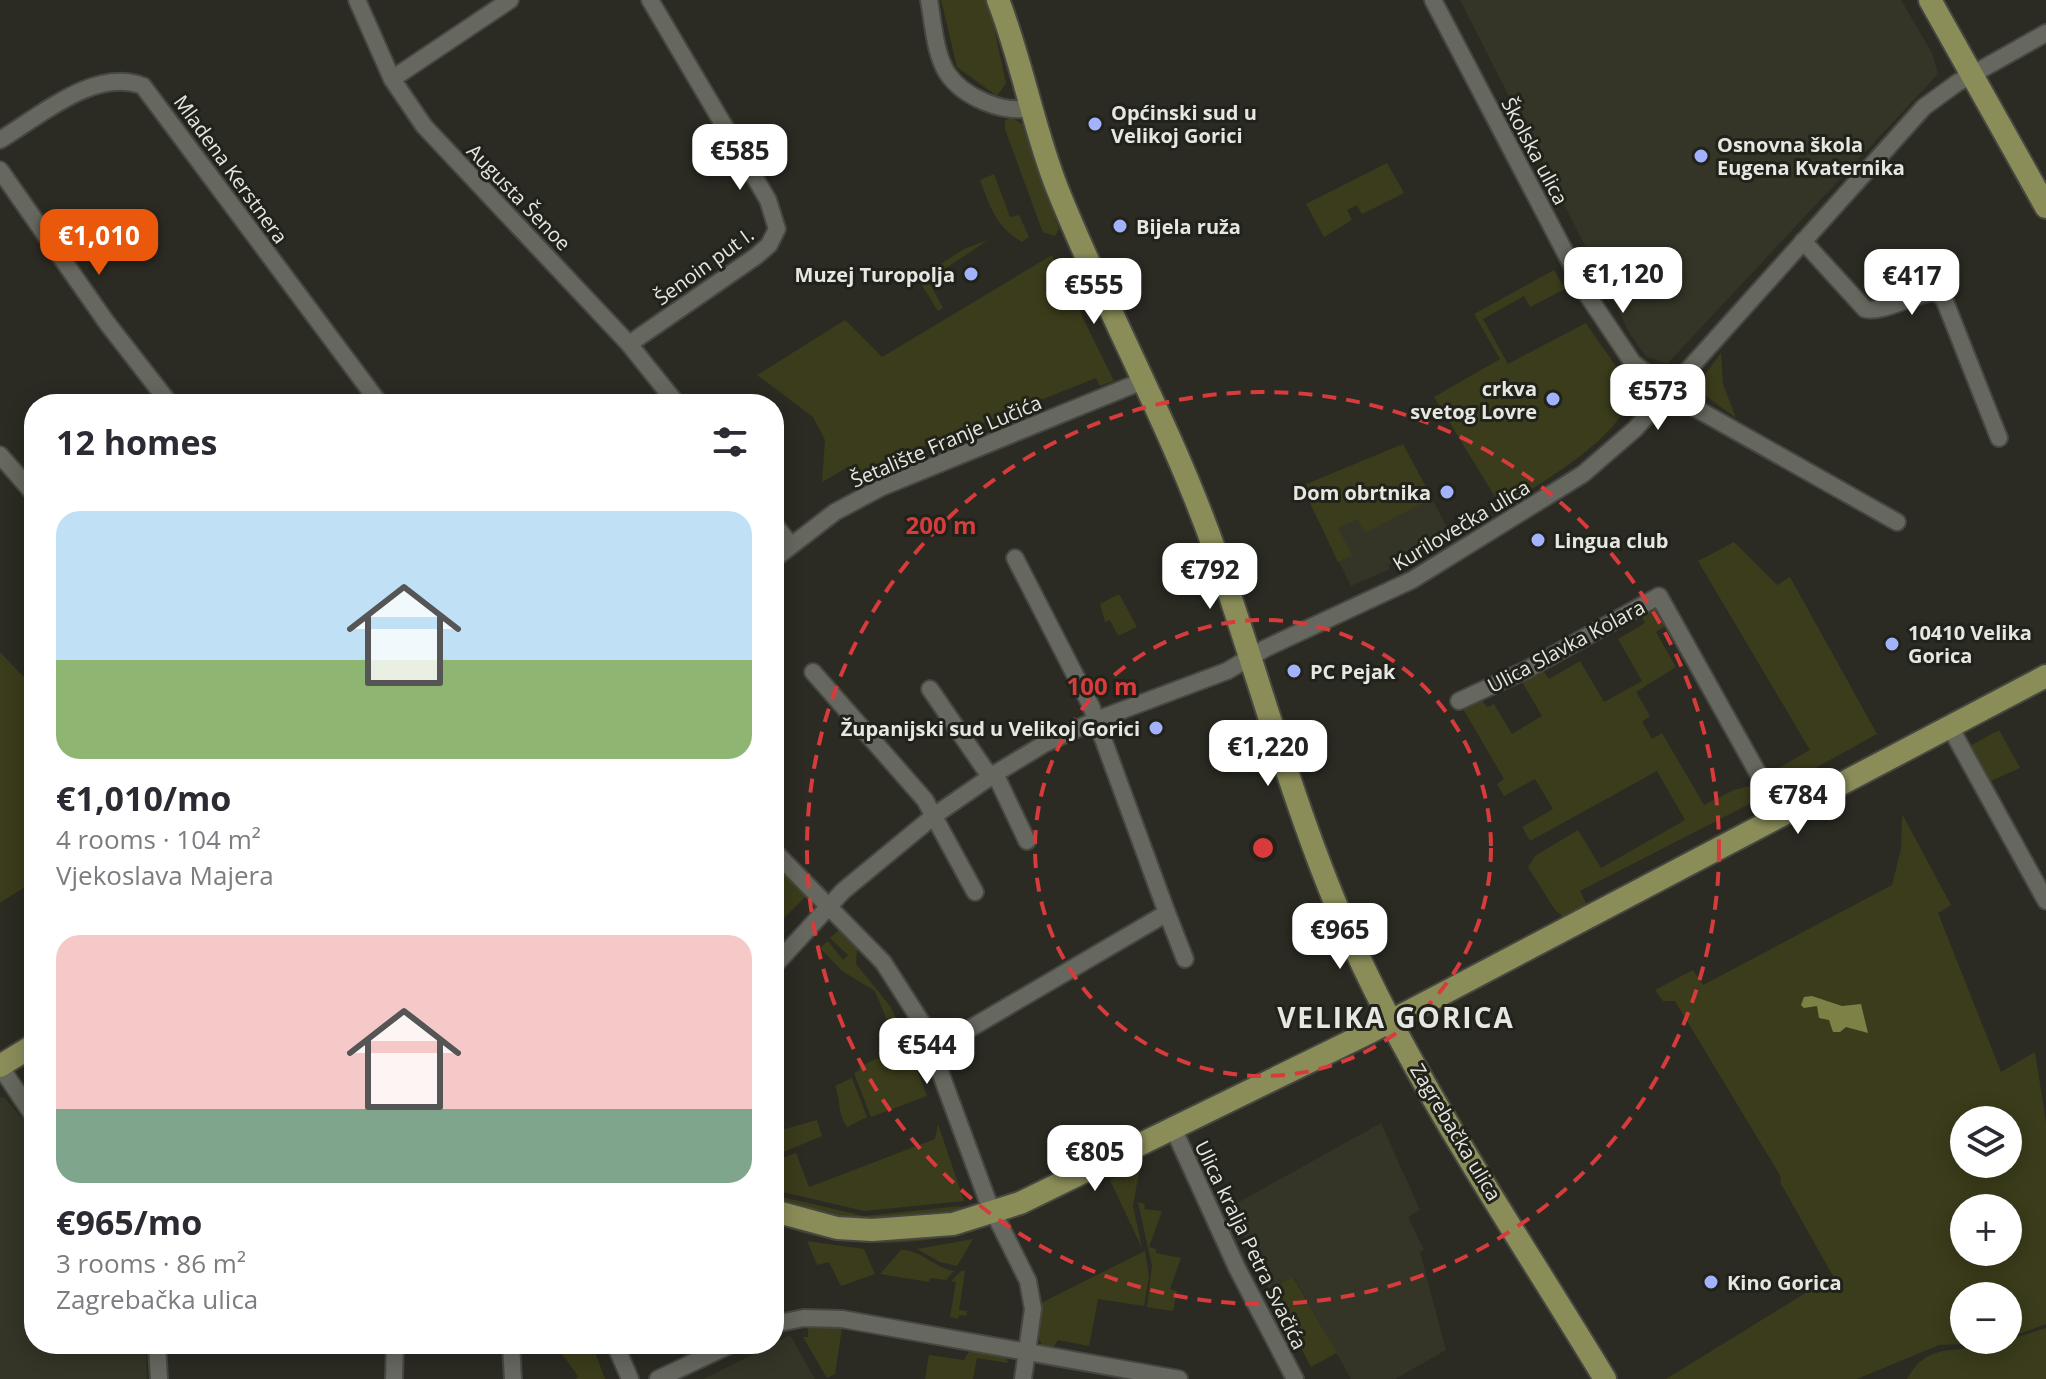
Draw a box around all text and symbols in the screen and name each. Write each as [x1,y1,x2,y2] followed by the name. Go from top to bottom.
[168,89,294,249] street label: Mladena Kerstnera
[1495,93,1575,209] street label: Školska ulica
[1111,99,1257,149] place label: Općinski sud u Velikoj Gorici
[1086,115,1104,133] marker: Općinski sud u Velikoj Gorici
[693,124,787,192] pin: €585
[1717,131,1905,181] place label: Osnovna škola Eugena Kvaternika
[710,132,770,168] text: €585
[461,138,577,256] street label: Augusta Šenoe
[1692,147,1710,165] marker: Osnovna škola Eugena Kvaternika
[34,209,164,277] pin: €1,010
[1136,213,1241,240] place label: Bijela ruža
[58,217,140,253] text: €1,010
[1111,217,1129,235] marker: Bijela ruža
[649,221,759,311] street label: Šenoin put I.
[1558,247,1688,315] pin: €1,120
[1865,249,1959,317] pin: €417
[1582,255,1664,291] text: €1,120
[1882,257,1942,293] text: €417
[1047,258,1141,326] pin: €555
[795,261,955,288] place label: Muzej Turopolja
[962,265,980,283] marker: Muzej Turopolja
[1064,266,1124,302] text: €555
[1611,364,1705,432] pin: €573
[1628,372,1688,408] text: €573
[1410,375,1537,425] place label: crkva svetog Lovre
[846,389,1046,493] street label: Šetalište Franje Lučića
[1544,390,1562,408] marker: crkva svetog Lovre
[56,419,217,465] text: 12 homes
[708,420,752,464] icon: filters
[1387,473,1535,577] street label: Kurilovečka ulica
[1292,479,1431,506] place label: Dom obrtnika
[1438,483,1456,501] marker: Dom obrtnika
[906,508,976,541] text: 200 m
[1554,527,1668,554] place label: Lingua club
[1529,531,1547,549] marker: Lingua club
[1163,543,1257,611] pin: €792
[1180,551,1240,587] text: €792
[332,563,476,707] icon: home
[1483,593,1649,699] street label: Ulica Slavka Kolara
[1908,619,2032,669] place label: 10410 Velika Gorica
[1883,635,1901,653] marker: 10410 Velika Gorica
[1310,658,1396,685] place label: PC Pejak
[1285,662,1303,680] marker: PC Pejak
[1067,669,1137,702] text: 100 m
[841,715,1140,742] place label: Županijski sud u Velikoj Gorici
[1147,719,1165,737] marker: Županijski sud u Velikoj Gorici
[1203,720,1333,788] pin: €1,220
[1227,728,1309,764] text: €1,220
[1751,768,1845,836] pin: €784
[56,775,231,821] text: €1,010/mo
[1768,776,1828,812] text: €784
[56,821,261,857] text: 4 rooms · 104 m²
[1249,834,1277,862] centre of rings
[56,857,274,893] text: Vjekoslava Majera
[1293,903,1387,971] pin: €965
[1310,911,1370,947] text: €965
[332,987,476,1131] icon: home
[1277,998,1515,1036] district label: VELIKA GORICA
[880,1018,974,1086] pin: €544
[897,1026,957,1062] text: €544
[1404,1058,1508,1206] street label: Zagrebačka ulica
[1950,1106,2022,1354] map controls
[1950,1106,2022,1178] button: layers
[1048,1125,1142,1193] pin: €805
[1065,1133,1125,1169] text: €805
[1189,1136,1313,1354] street label: Ulica kralja Petra Svačića
[1950,1194,2022,1266] button: +
[56,1199,202,1245] text: €965/mo
[56,1245,246,1281] text: 3 rooms · 86 m²
[1727,1269,1842,1296] place label: Kino Gorica
[1702,1273,1720,1291] marker: Kino Gorica
[56,1281,258,1317] text: Zagrebačka ulica
[1950,1282,2022,1354] button: −

